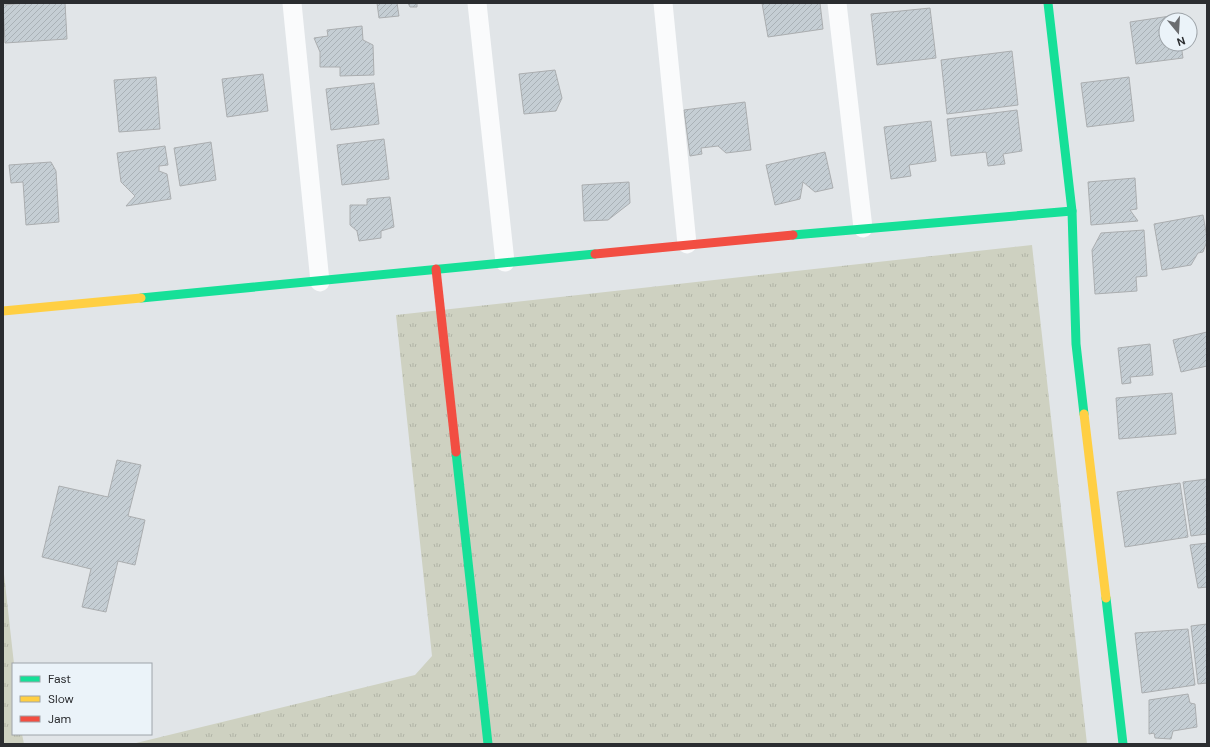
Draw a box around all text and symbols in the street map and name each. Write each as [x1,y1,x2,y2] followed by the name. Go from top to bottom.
[1158,12,1198,52] north arrow
[1175,34,1187,49] text: N
[12,663,152,735] legend
[48,671,71,687] text: Fast
[48,691,74,707] text: Slow
[48,711,71,727] text: Jam

